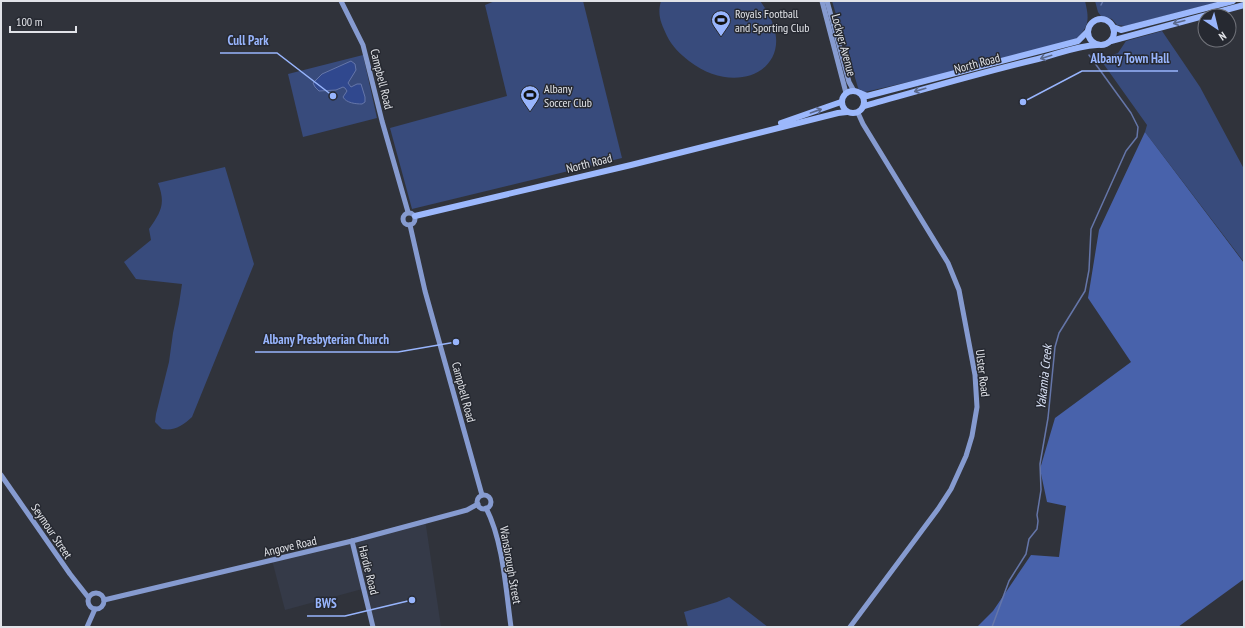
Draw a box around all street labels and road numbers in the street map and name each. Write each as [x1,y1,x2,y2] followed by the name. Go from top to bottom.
[828,12,860,78] street label: Lockyer Avenue
[367,47,397,111] street label: Campbell Road
[952,50,1002,76] street label: North Road
[564,150,614,176] street label: North Road
[973,348,993,398] street label: Ulster Road
[449,360,479,424] street label: Campbell Road
[28,501,76,562] street label: Seymour Street
[497,525,525,606] street label: Wansbrough Street
[262,533,318,559] street label: Angove Road
[356,544,382,596] street label: Hardie Road

